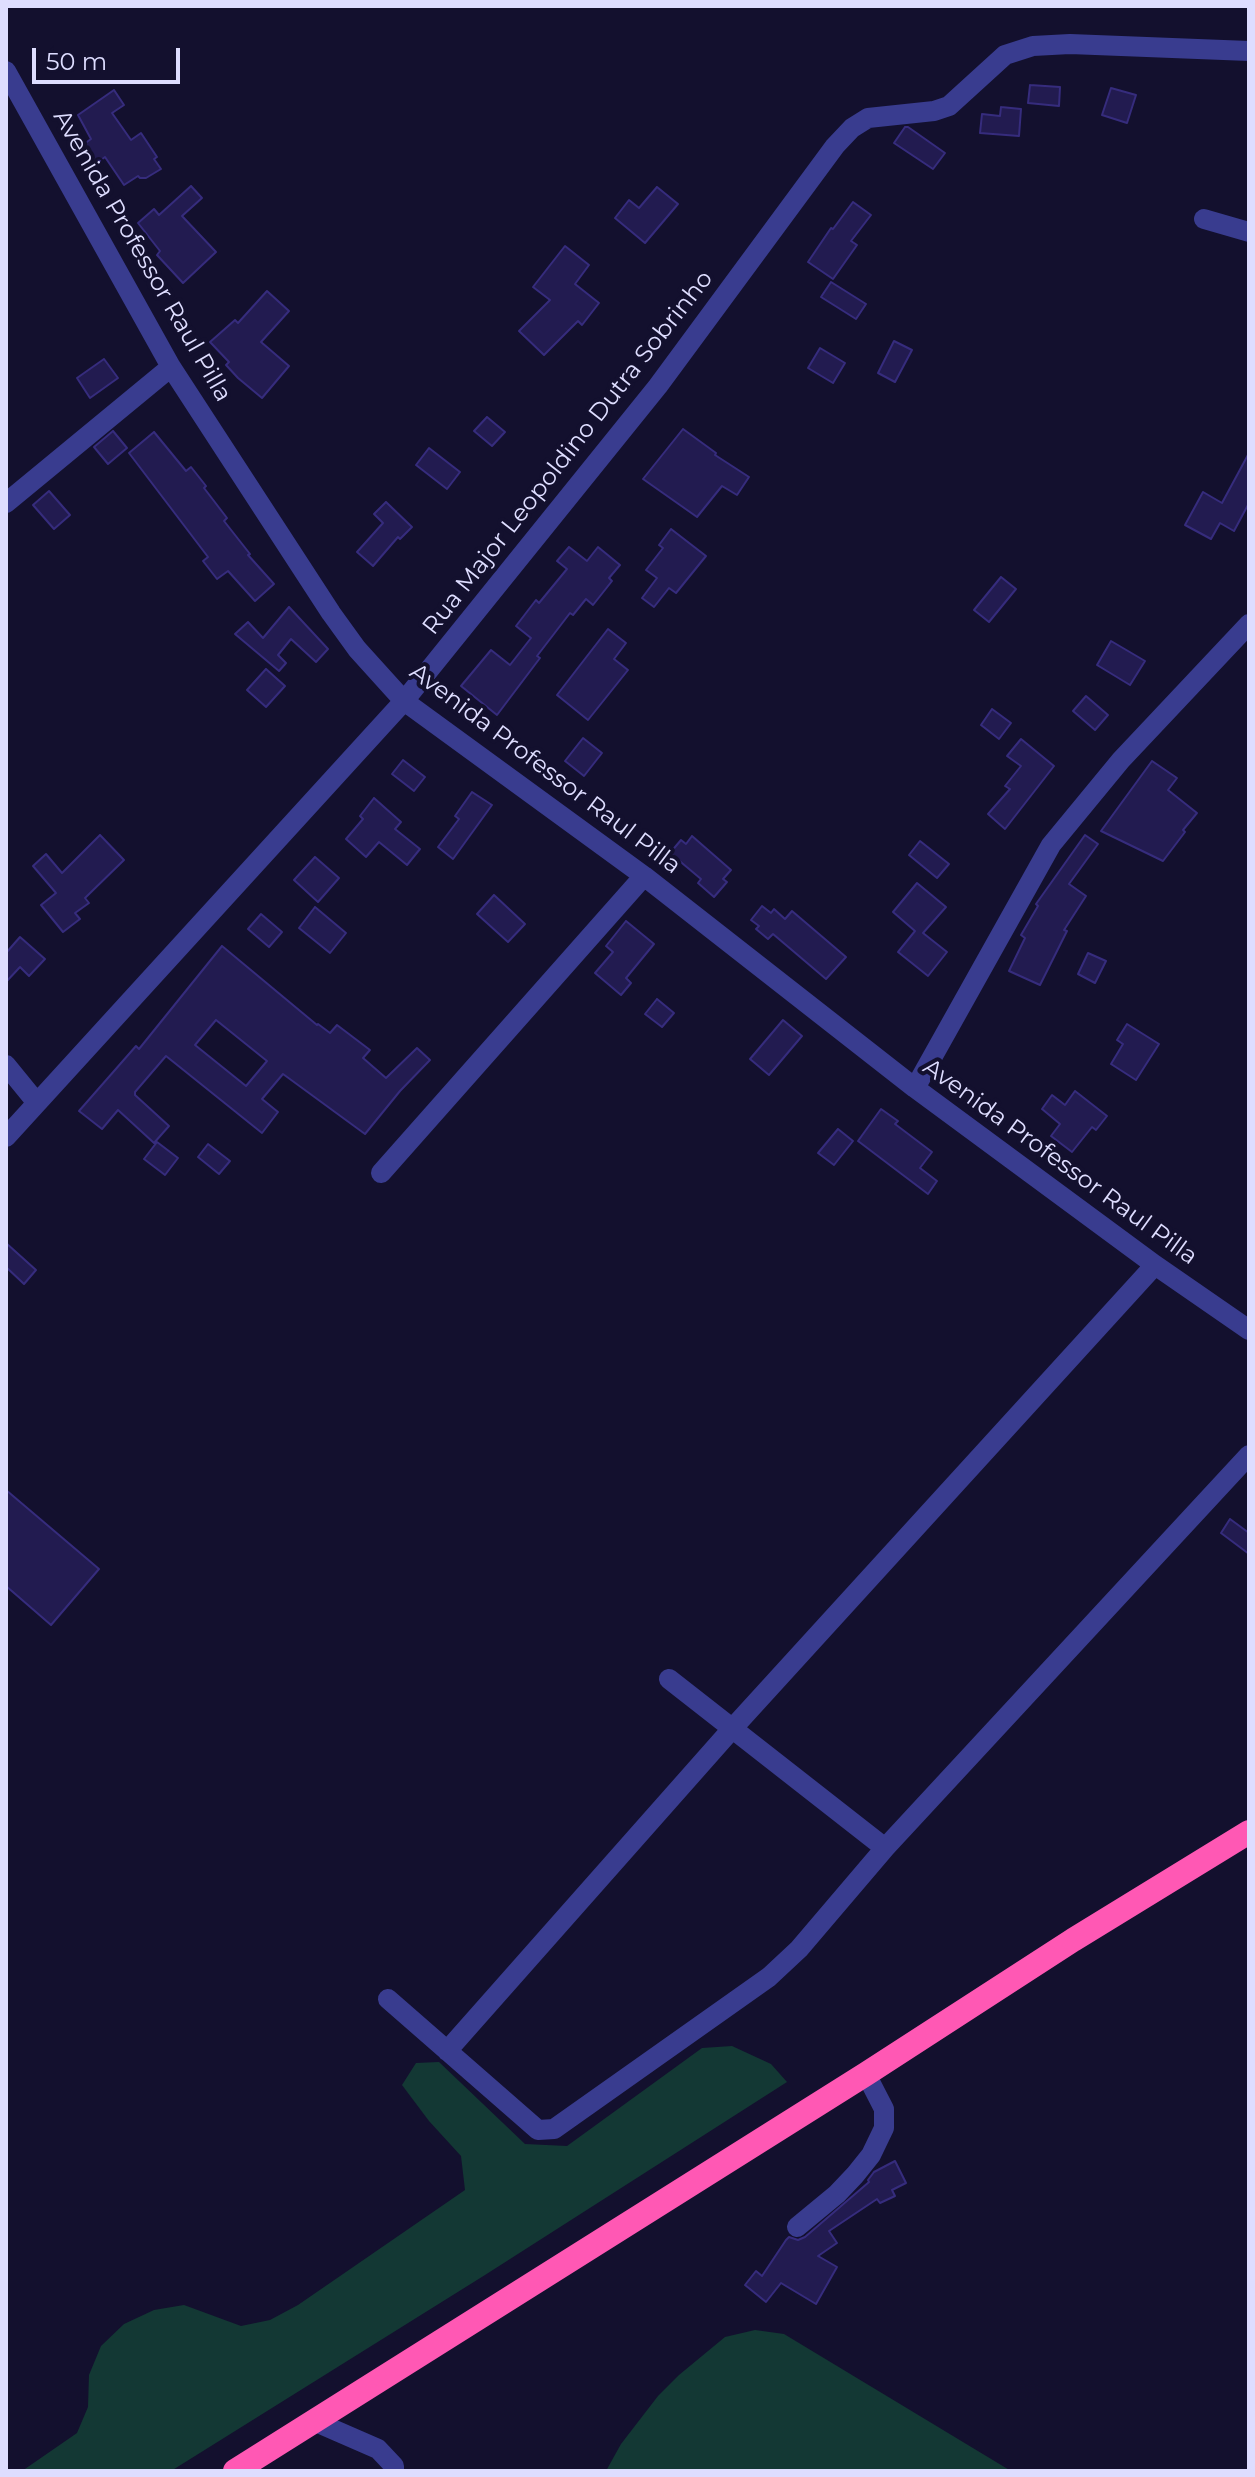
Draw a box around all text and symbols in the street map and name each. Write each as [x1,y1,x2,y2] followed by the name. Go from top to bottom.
[36,32,184,82] scale bar
[46,47,107,76] text: 50 m
[47,105,237,407] street label: Avenida Professor Raul Pilla
[417,265,719,641] street label: Rua Major Leopoldino Dutra Sobrinho
[404,658,686,880] street label: Avenida Professor Raul Pilla
[917,1053,1203,1271] street label: Avenida Professor Raul Pilla

